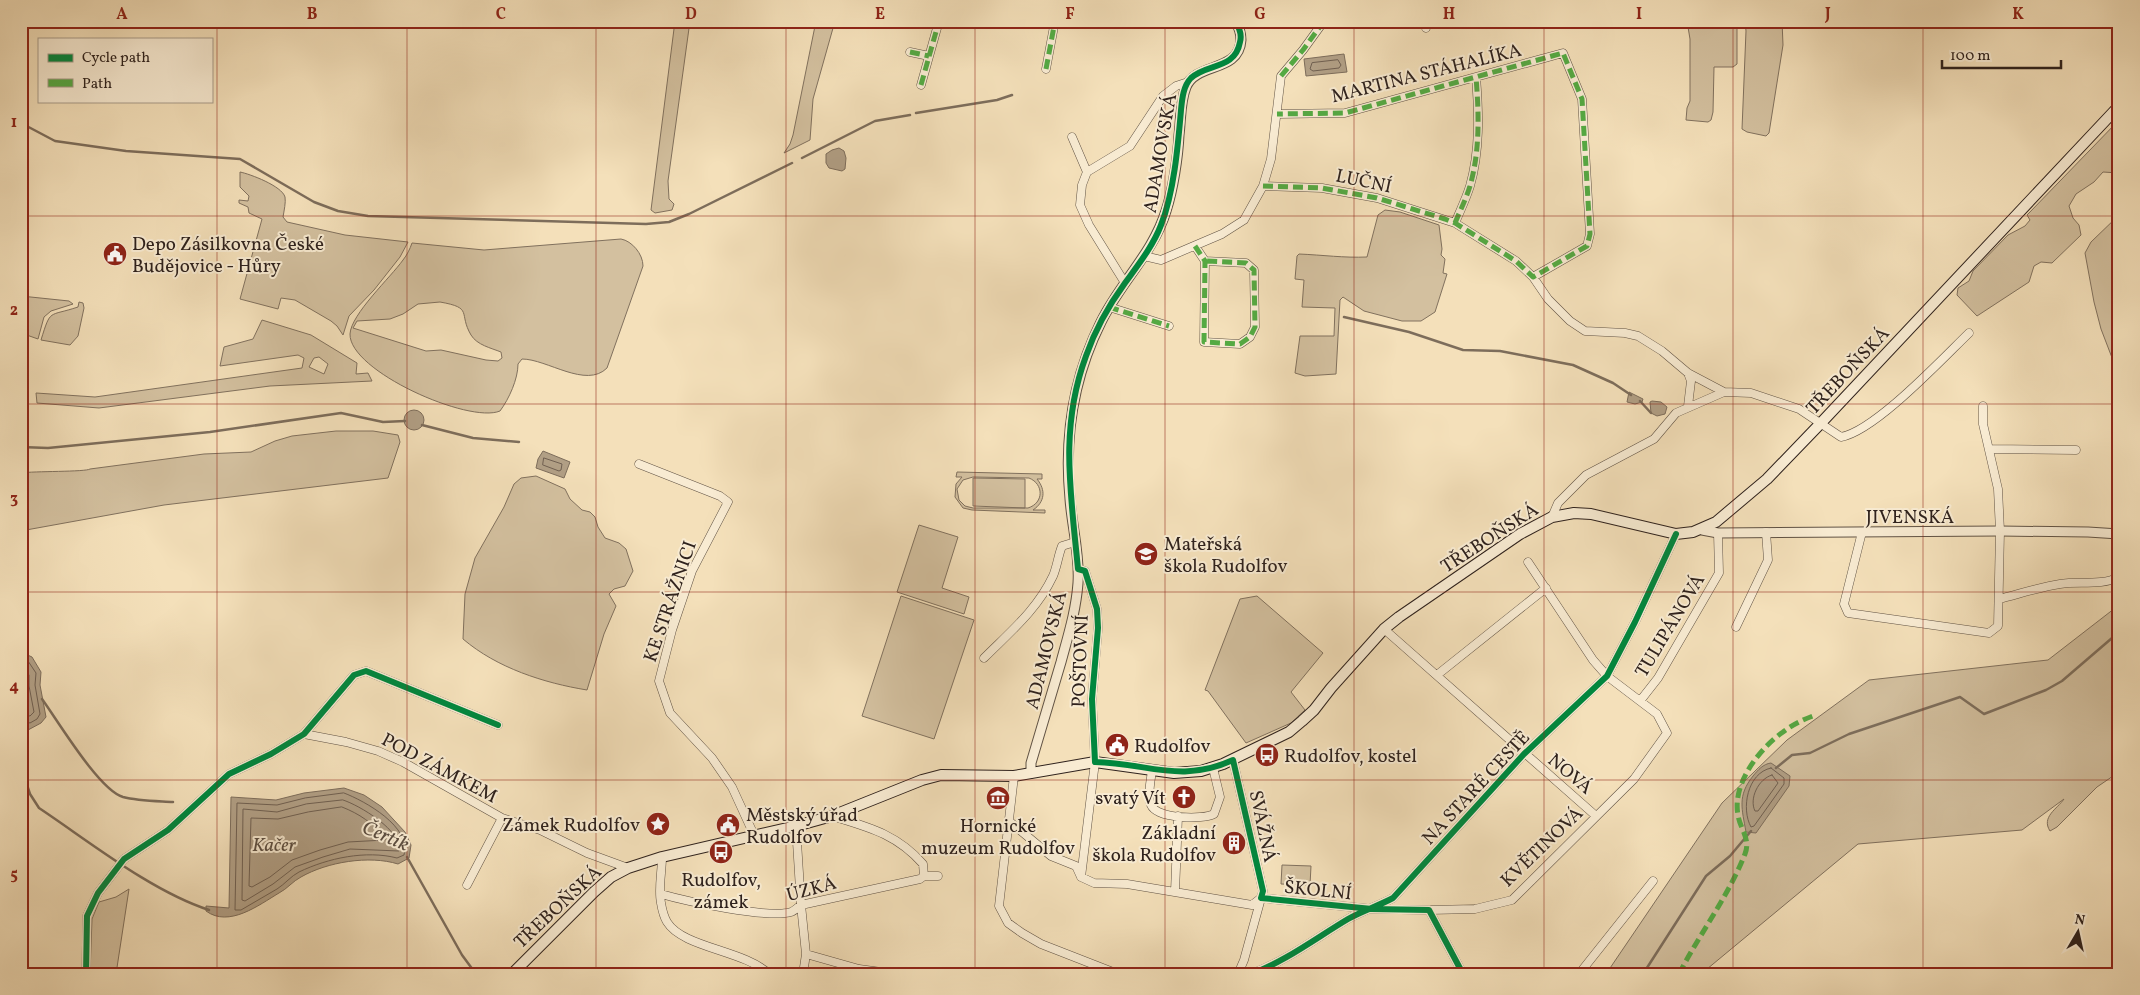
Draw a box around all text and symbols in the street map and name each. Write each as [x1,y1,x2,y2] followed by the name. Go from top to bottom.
[116,4,128,26] text: A
[307,4,318,26] text: B
[496,4,506,26] text: C
[685,4,697,26] text: D
[875,4,885,26] text: E
[1065,4,1075,26] text: F
[1254,4,1266,26] text: G
[1443,4,1455,26] text: H
[1636,4,1642,26] text: I
[1824,4,1831,26] text: J
[2012,4,2024,26] text: K
[38,38,212,102] legend
[1329,38,1524,110] street label: MARTINA STÁHALÍKA
[1942,38,2061,70] scale bar
[1950,46,1990,67] text: 100 m
[82,48,150,69] text: Cycle path
[82,74,112,95] text: Path
[1138,92,1184,215] street label: ADAMOVSKÁ
[11,112,17,134] text: 1
[1333,163,1394,201] street label: LUČNÍ
[132,232,324,280] place label: Depo Zásilkovna České Budějovice - Hůry
[102,241,128,267] public building icon: Depo Zásilkovna České Budějovice - Hůry
[10,300,18,322] text: 2
[1801,322,1896,421] street label: TŘEBOŇSKÁ
[10,488,18,510] text: 3
[1436,497,1544,580] street label: TŘEBOŇSKÁ
[1866,505,1954,531] street label: JIVENSKÁ
[1164,532,1288,580] place label: Mateřská škola Rudolfov
[638,537,704,666] street label: KE STRÁŽNICI
[1133,541,1159,567] school or university icon: Mateřská škola Rudolfov
[1630,570,1712,683] street label: TULIPÁNOVÁ
[1020,589,1074,712] street label: ADAMOVSKÁ
[1066,614,1096,708] street label: POŠTOVNÍ
[9,676,19,698] text: 4
[1417,726,1536,851] street label: NA STARÉ CESTĚ
[377,727,502,810] street label: POD ZÁMKEM
[1104,732,1130,758] public building icon: Rudolfov
[1134,734,1210,760] place label: Rudolfov
[1254,742,1280,768] bus stop icon: Rudolfov, kostel
[1284,744,1417,770] place label: Rudolfov, kostel
[1542,748,1598,801] street label: NOVÁ
[1171,784,1197,810] church icon: svatý Vít
[985,785,1011,811] museum icon: Hornické muzeum Rudolfov
[1095,786,1166,812] place label: svatý Vít
[1242,788,1282,865] street label: SVÁŽNÁ
[1495,801,1589,893] street label: KVĚTINOVÁ
[746,803,858,851] place label: Městský úřad Rudolfov
[645,811,671,837] place icon: Zámek Rudolfov
[715,812,741,838] public building icon: Městský úřad Rudolfov
[502,813,640,839] place label: Zámek Rudolfov
[357,814,413,859] water label: Čertík
[921,814,1075,862] place label: Hornické muzeum Rudolfov
[1092,821,1216,869] place label: Základní škola Rudolfov
[1221,830,1247,856] building icon: Základní škola Rudolfov
[252,832,296,860] water label: Kačer
[708,839,734,865] bus stop icon: Rudolfov, zámek
[509,860,608,955] street label: TŘEBOŇSKÁ
[10,864,18,886] text: 5
[681,868,761,916] place label: Rudolfov, zámek
[783,871,840,909] street label: ÚZKÁ
[1283,874,1353,907] street label: ŠKOLNÍ
[2052,908,2102,958] north arrow
[2073,910,2086,931] text: N

